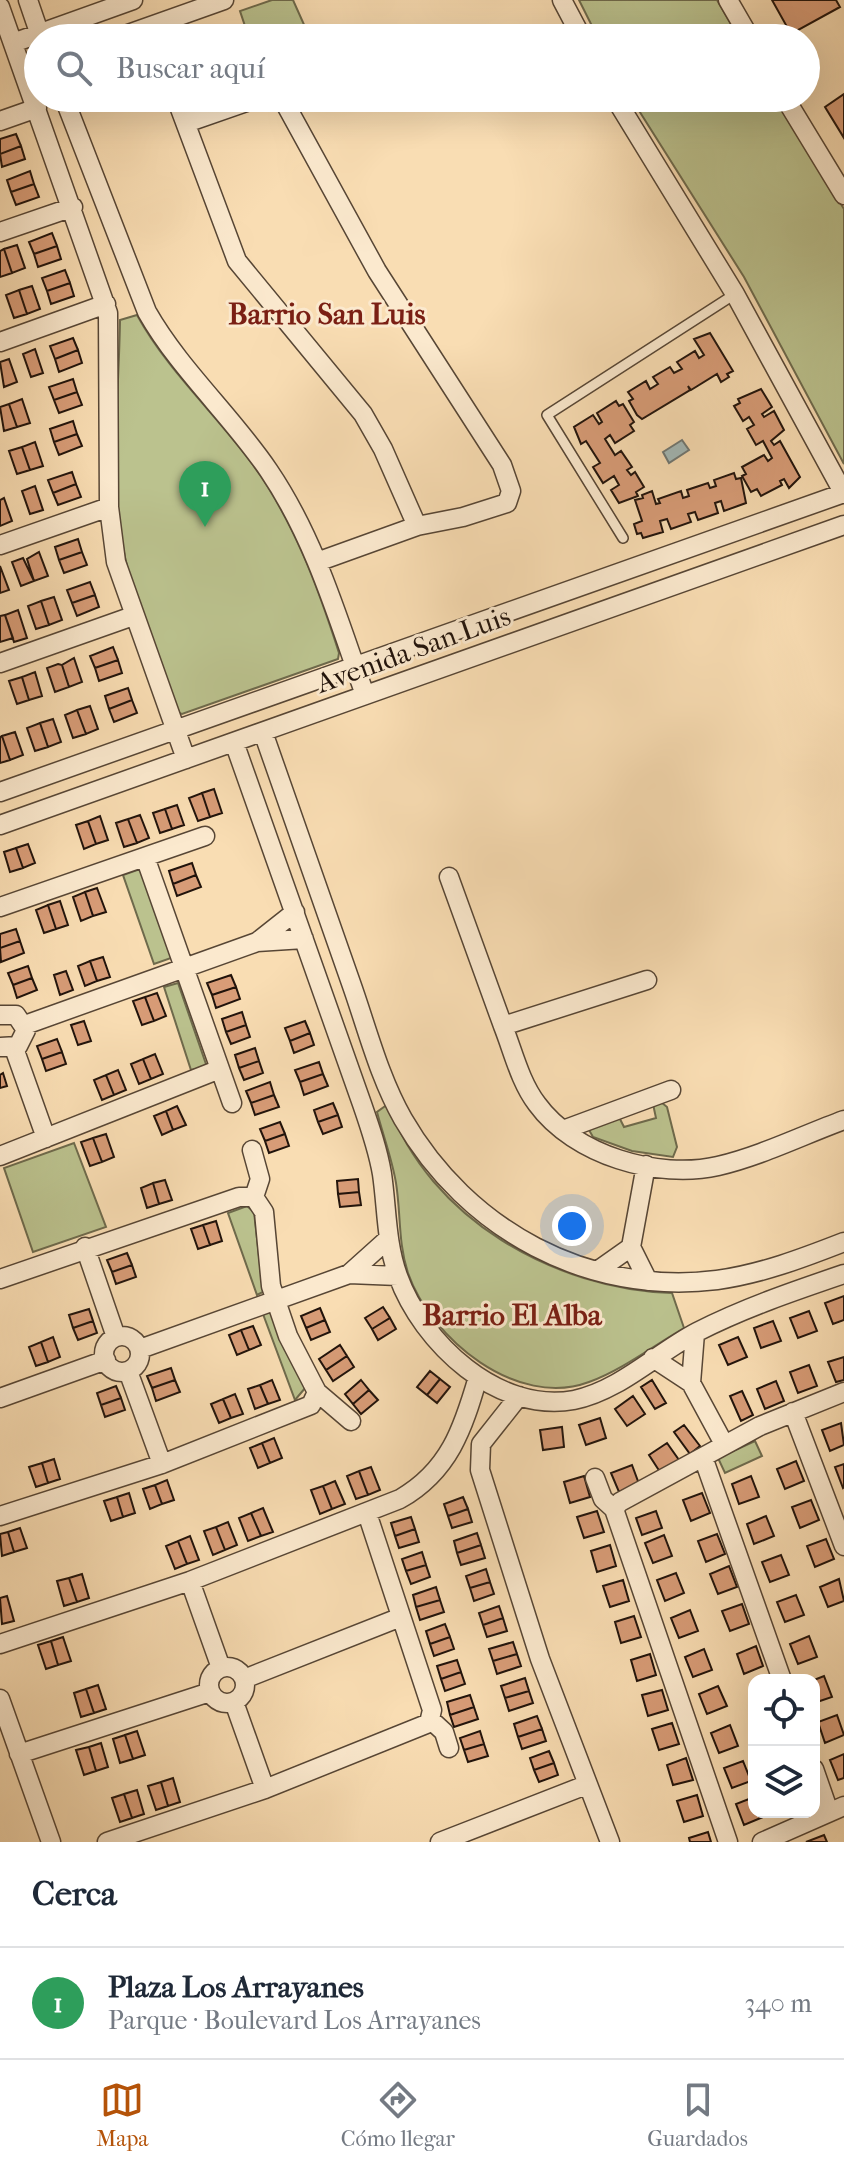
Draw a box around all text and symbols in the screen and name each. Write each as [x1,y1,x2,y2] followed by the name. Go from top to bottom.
[24,24,820,112] search box
[52,46,96,90] icon: search
[116,51,265,86] text: Buscar aquí
[228,297,426,332] district label: Barrio San Luis
[179,461,231,527] pin: 1
[311,599,515,700] street label: Avenida San Luis
[552,1206,592,1246] your location
[422,1298,603,1333] district label: Barrio El Alba
[748,1674,820,1818] map controls
[748,1674,820,1746] button: locate
[748,1746,820,1818] button: layers
[32,1874,117,1914] text: Cerca
[108,1970,364,2005] text: Plaza Los Arrayanes
[53,1988,63,2019] text: 1
[744,1988,812,2019] text: 340 m
[108,2005,481,2036] text: Parque · Boulevard Los Arrayanes
[96,2078,149,2152] tab: Mapa
[341,2078,455,2152] tab: Cómo llegar
[647,2078,748,2152] tab: Guardados

